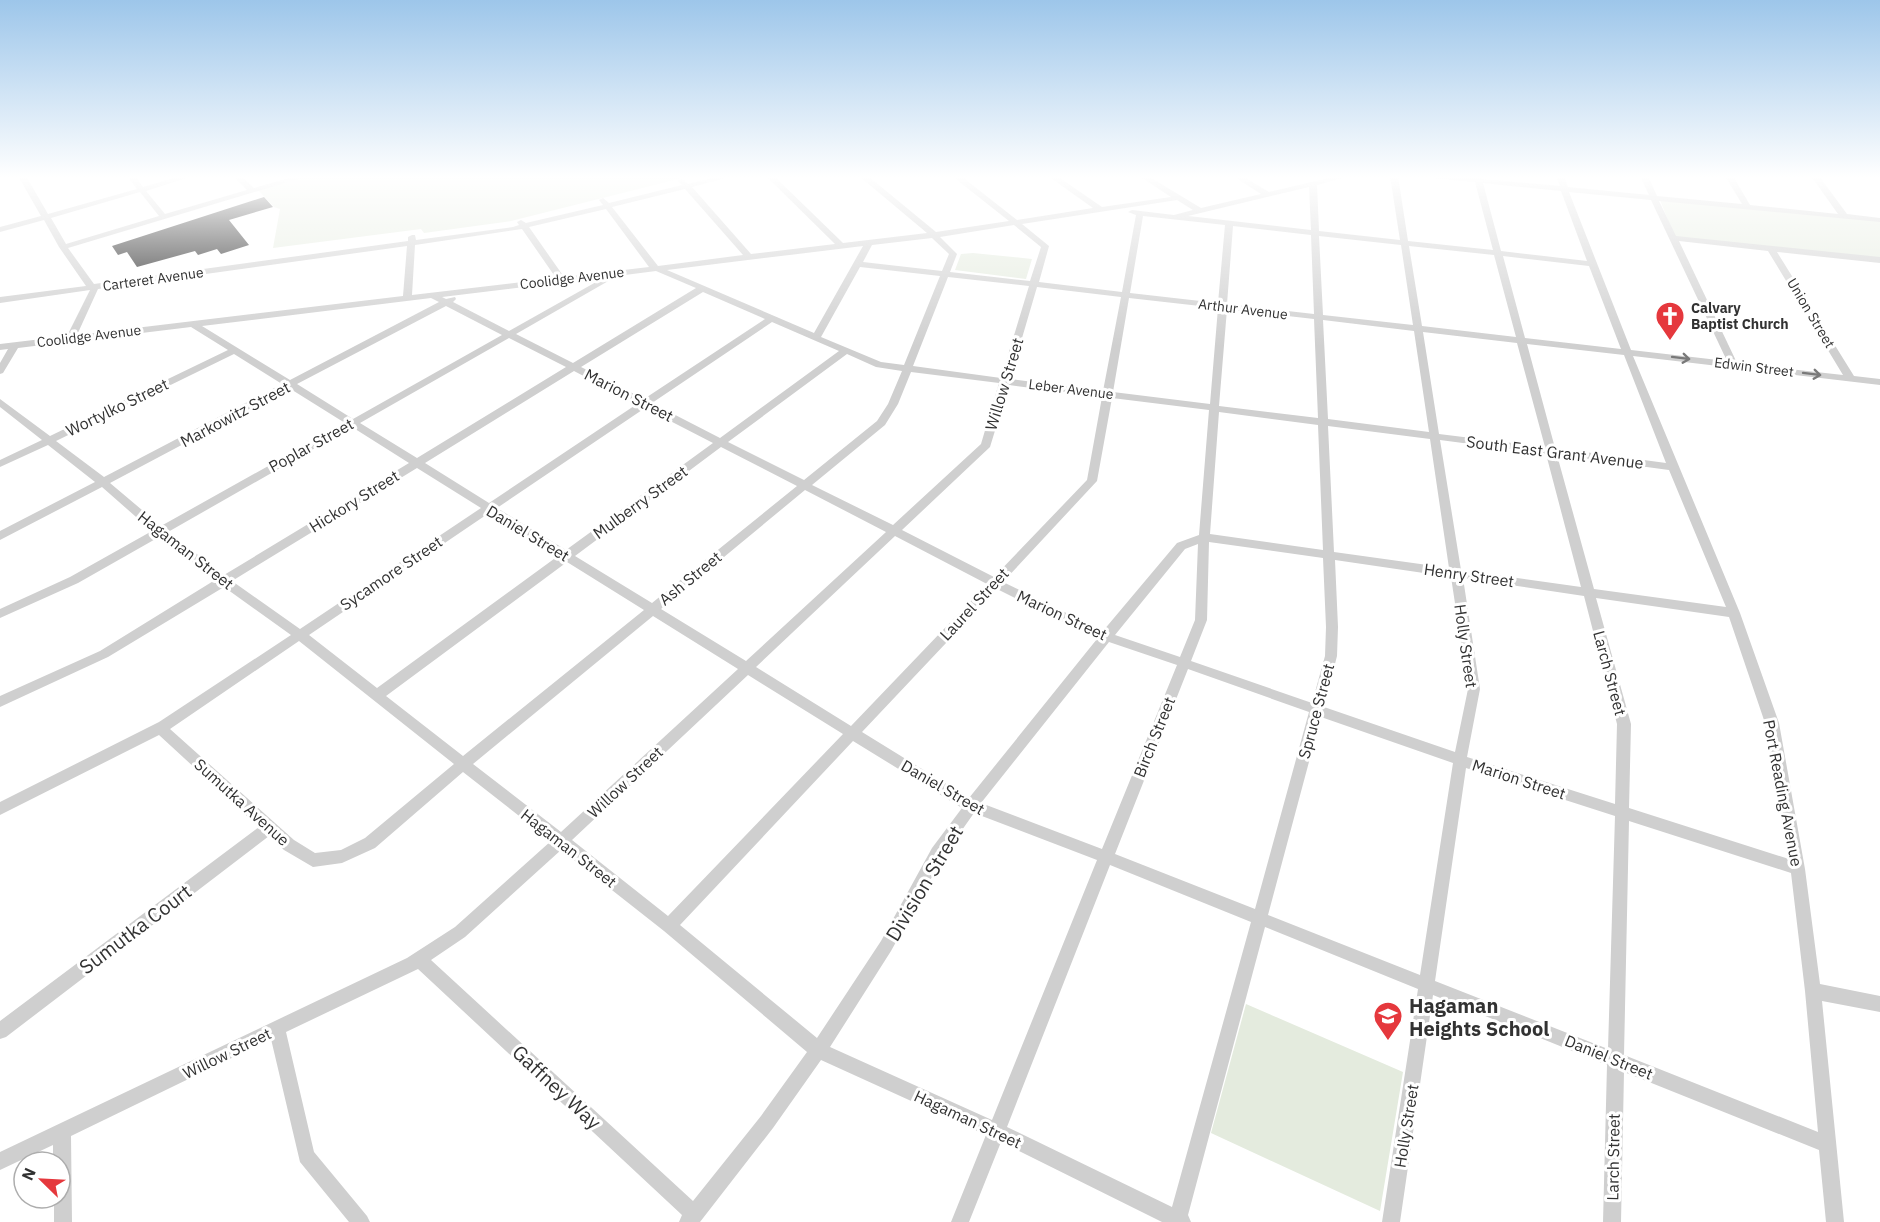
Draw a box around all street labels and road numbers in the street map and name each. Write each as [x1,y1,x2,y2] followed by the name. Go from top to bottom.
[101,263,205,295] street label: Carteret Avenue
[519,263,625,293] street label: Coolidge Avenue
[1783,275,1839,351] street label: Union Street
[1197,295,1289,323] street label: Arthur Avenue
[36,321,142,351] street label: Coolidge Avenue
[980,335,1028,433] street label: Willow Street
[1713,353,1795,381] street label: Edwin Street
[581,364,677,426] street label: Marion Street
[62,374,172,440] street label: Wortylko Street
[1027,375,1115,403] street label: Leber Avenue
[177,377,293,451] street label: Markowitz Street
[265,413,357,477] street label: Poplar Street
[1465,431,1645,473] street label: South East Grant Avenue
[589,461,691,543] street label: Mulberry Street
[305,465,403,537] street label: Hickory Street
[483,500,573,566] street label: Daniel Street
[134,506,238,594] street label: Hagaman Street
[336,531,446,615] street label: Sycamore Street
[655,547,725,609] street label: Ash Street
[1423,559,1515,591] street label: Henry Street
[935,563,1013,645] street label: Laurel Street
[1014,585,1110,645] street label: Marion Street
[1450,603,1482,689] street label: Holly Street
[1589,628,1631,718] street label: Larch Street
[1294,661,1338,761] street label: Spruce Street
[1129,694,1179,780] street label: Birch Street
[1759,718,1807,868] street label: Port Reading Avenue
[583,742,667,822] street label: Willow Street
[190,754,294,850] street label: Sumutka Avenue
[1470,754,1568,804] street label: Marion Street
[898,755,988,819] street label: Daniel Street
[517,804,621,892] street label: Hagaman Street
[879,820,969,946] street label: Division Street
[73,878,197,980] street label: Sumutka Court
[180,1023,274,1083] street label: Willow Street
[1562,1030,1656,1084] street label: Daniel Street
[507,1039,607,1135] street label: Gaffney Way
[1390,1083,1422,1169] street label: Holly Street
[911,1085,1025,1153] street label: Hagaman Street
[1602,1113,1624,1201] street label: Larch Street

